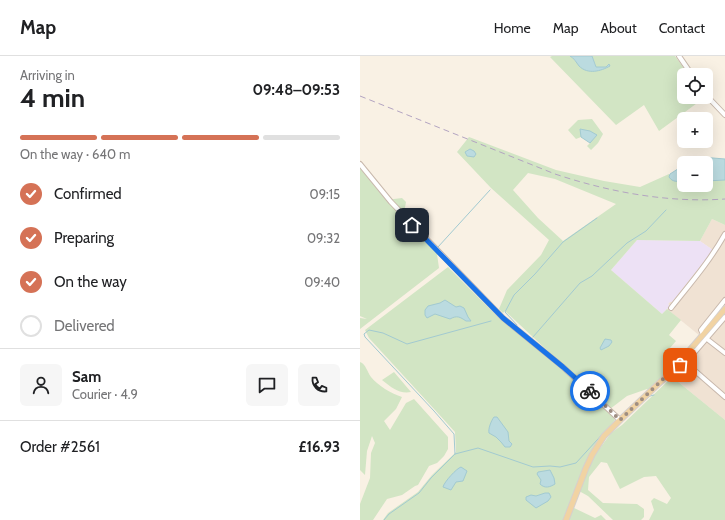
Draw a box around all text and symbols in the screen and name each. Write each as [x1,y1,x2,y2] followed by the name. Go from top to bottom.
[20,16,56,39] text: Map
[494,19,531,37] text: Home
[553,19,578,37] text: Map
[600,19,637,37] text: About
[659,19,705,37] text: Contact
[20,67,75,83] text: Arriving in
[677,68,713,192] map controls
[677,68,713,104] button: locate
[252,81,340,99] text: 09:48–09:53
[20,82,85,114] text: 4 min
[677,112,713,148] button: +
[20,146,130,162] text: On the way · 640 m
[677,156,713,192] button: −
[20,183,42,205] icon: check
[54,185,122,203] text: Confirmed
[310,186,340,202] text: 09:15
[395,208,429,242] pin
[401,214,423,236] icon: home
[20,227,42,249] icon: check
[54,229,114,247] text: Preparing
[307,230,340,246] text: 09:32
[20,271,42,293] icon: check
[54,273,127,291] text: On the way
[304,274,340,290] text: 09:40
[54,317,115,335] text: Delivered
[663,348,697,382] pin
[669,354,691,376] icon: bag
[20,364,62,406] button: person
[246,364,288,406] button: chat
[298,364,340,406] button: phone
[72,368,101,386] text: Sam
[570,371,610,411] courier
[579,380,601,402] icon: bike
[72,386,138,402] text: Courier · 4.9
[20,438,100,456] text: Order #2561
[299,438,340,456] text: £16.93

